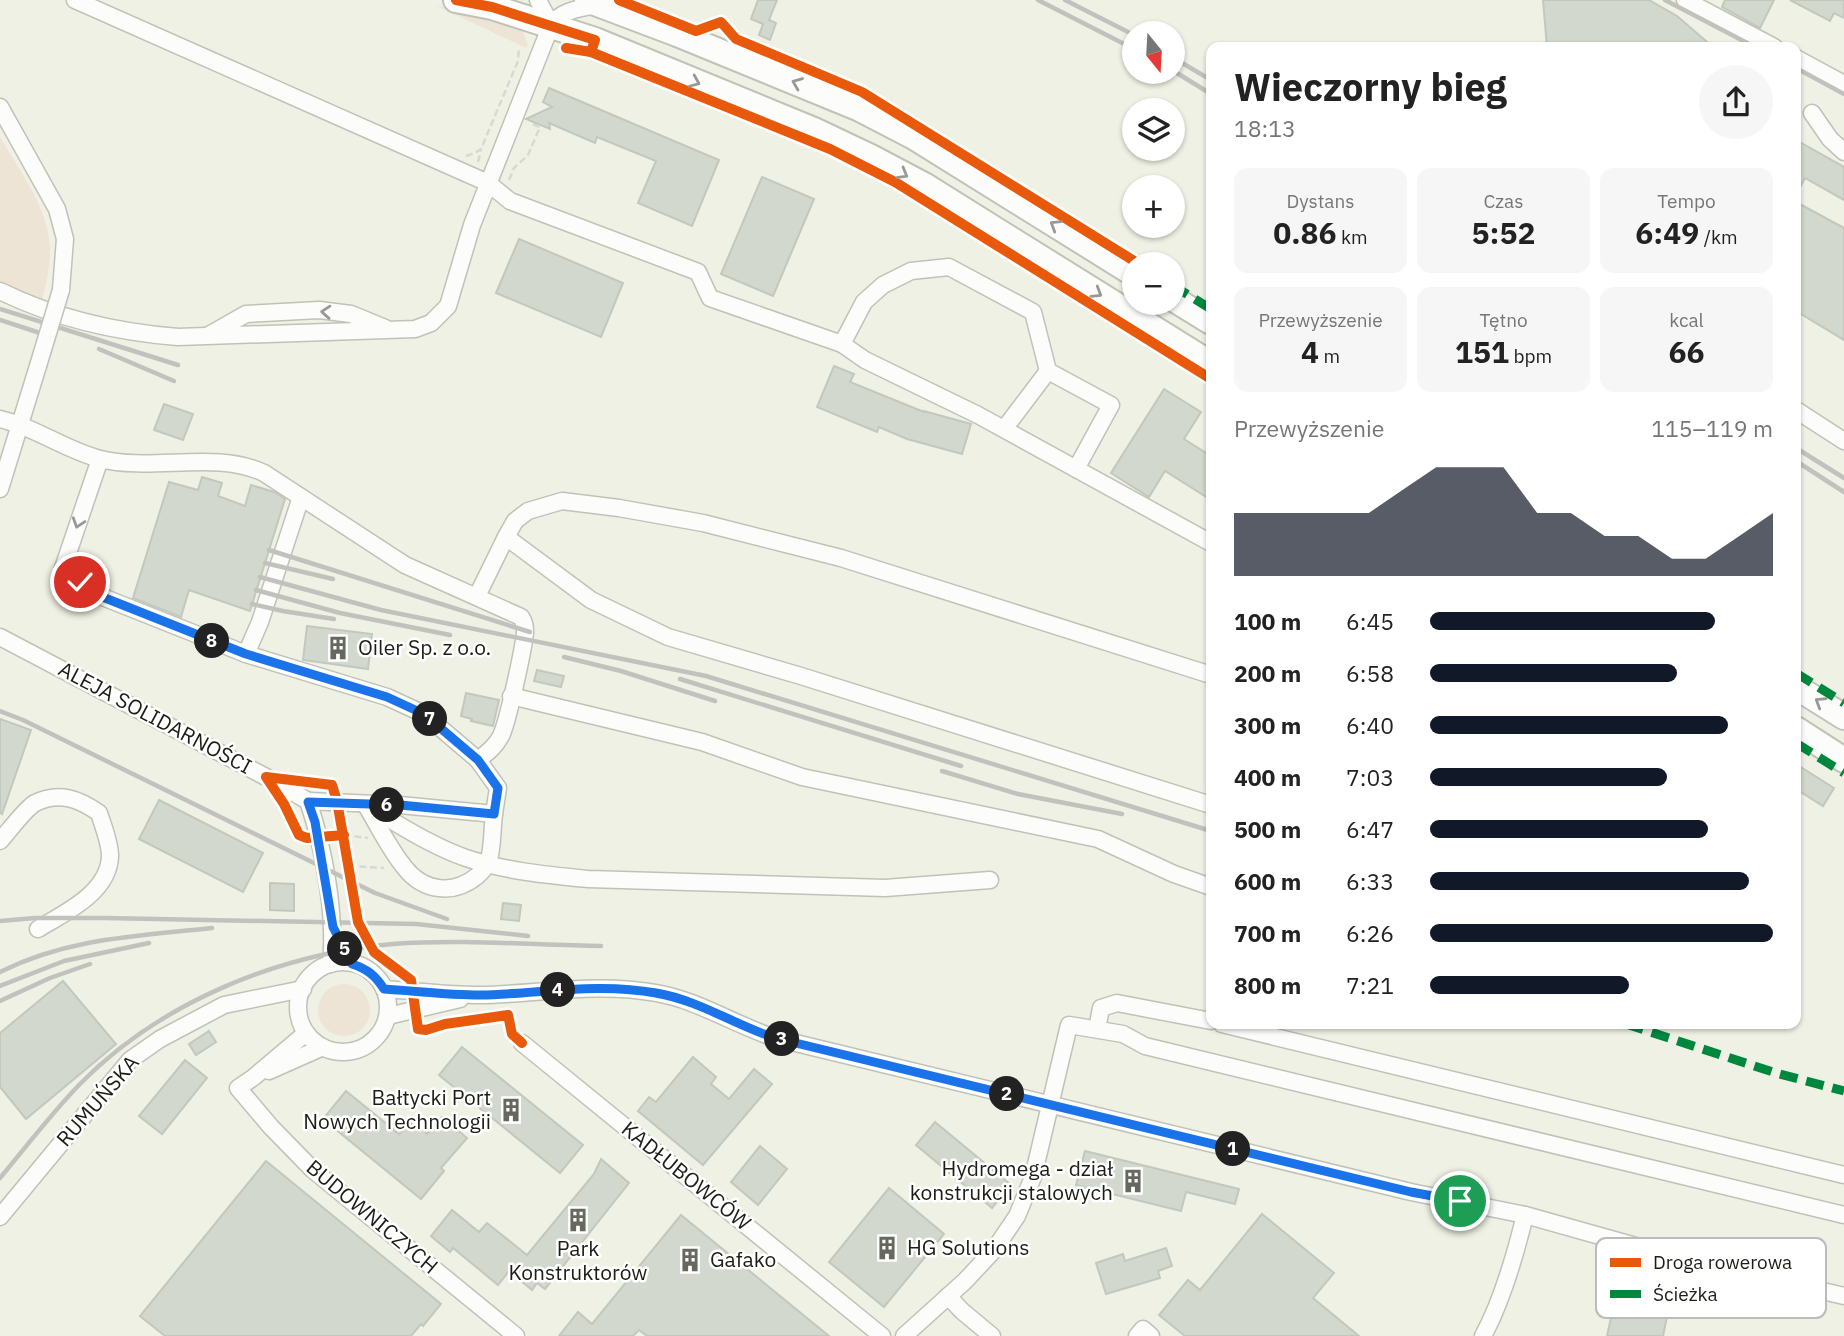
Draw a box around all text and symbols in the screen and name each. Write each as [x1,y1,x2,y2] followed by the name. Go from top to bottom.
[1122,21,1185,84] north arrow
[1122,21,1185,315] map controls
[1234,62,1507,111] text: Wieczorny bieg
[1699,65,1773,139] button: share
[688,73,700,87] one-way arrow
[791,78,803,92] one-way arrow
[1122,98,1185,161] button: layers
[1234,113,1296,143] text: 18:13
[895,165,908,178] one-way arrow
[1122,175,1185,238] button: +
[1286,189,1355,213] text: Dystans
[1483,189,1524,213] text: Czas
[1657,189,1716,213] text: Tempo
[1273,213,1337,252] text: 0.86
[1472,213,1535,252] text: 5:52
[1635,213,1699,252] text: 6:49
[1050,220,1063,233] one-way arrow
[1337,225,1368,249] text: km
[1699,225,1738,249] text: /km
[1122,252,1185,315] button: −
[1089,285,1102,298] one-way arrow
[320,304,331,319] one-way arrow
[1258,308,1383,332] text: Przewyższenie
[1479,308,1528,332] text: Tętno
[1669,308,1704,332] text: kcal
[1301,332,1319,371] text: 4
[1455,332,1509,371] text: 151
[1669,332,1705,371] text: 66
[1319,344,1340,368] text: m
[1509,344,1552,368] text: bpm
[1234,413,1384,443] text: Przewyższenie
[1651,413,1773,443] text: 115–119 m
[72,517,86,529] one-way arrow
[50,552,110,612] pin
[61,563,99,601] icon: check
[1234,606,1301,636] text: 100 m
[1346,606,1394,636] text: 6:45
[194,624,230,658] pin: 8
[206,628,217,652] text: 8
[358,633,491,661] place label: Oiler Sp. z o.o.
[324,634,352,662] building icon: Oiler Sp. z o.o.
[54,654,257,780] street label: ALEJA SOLIDARNOŚCI
[1234,658,1301,688] text: 200 m
[1346,658,1394,688] text: 6:58
[1814,697,1827,710] one-way arrow
[412,702,448,736] pin: 7
[424,706,435,730] text: 7
[1234,710,1301,740] text: 300 m
[1346,710,1394,740] text: 6:40
[1234,762,1301,792] text: 400 m
[1346,762,1394,792] text: 7:03
[370,788,404,822] pin: 6
[381,792,392,816] text: 6
[1234,814,1301,844] text: 500 m
[1346,814,1394,844] text: 6:47
[1234,866,1301,896] text: 600 m
[1346,866,1394,896] text: 6:33
[1234,918,1301,948] text: 700 m
[1346,918,1394,948] text: 6:26
[328,932,362,967] pin: 5
[339,936,350,960] text: 5
[1234,970,1301,1000] text: 800 m
[1346,970,1394,1000] text: 7:21
[540,972,576,1007] pin: 4
[552,977,563,1001] text: 4
[764,1021,800,1056] pin: 3
[776,1026,787,1050] text: 3
[50,1049,145,1152] street label: RUMUŃSKA
[990,1076,1024,1112] pin: 2
[1001,1081,1012,1105] text: 2
[303,1083,491,1135] place label: Bałtycki Port Nowych Technologii
[497,1096,525,1124] building icon: Bałtycki Port Nowych Technologii
[616,1114,757,1236] street label: KADŁUBOWCÓW
[1216,1132,1250,1166] pin: 1
[1227,1136,1238,1160] text: 1
[301,1153,444,1280] street label: BUDOWNICZYCH
[910,1154,1113,1206] place label: Hydromega - dział konstrukcji stalowych
[1119,1167,1147,1195] building icon: Hydromega - dział konstrukcji stalowych
[1430,1171,1490,1231] pin
[1441,1182,1479,1220] icon: arrive
[564,1206,592,1234] building icon: Park Konstruktorów
[907,1233,1030,1261] place label: HG Solutions
[509,1234,647,1286] place label: Park Konstruktorów
[873,1234,901,1262] building icon: HG Solutions
[1596,1238,1826,1318] legend
[710,1245,776,1273] place label: Gafako
[676,1246,704,1274] building icon: Gafako
[1653,1250,1792,1274] text: Droga rowerowa
[1653,1282,1718,1306] text: Ścieżka

